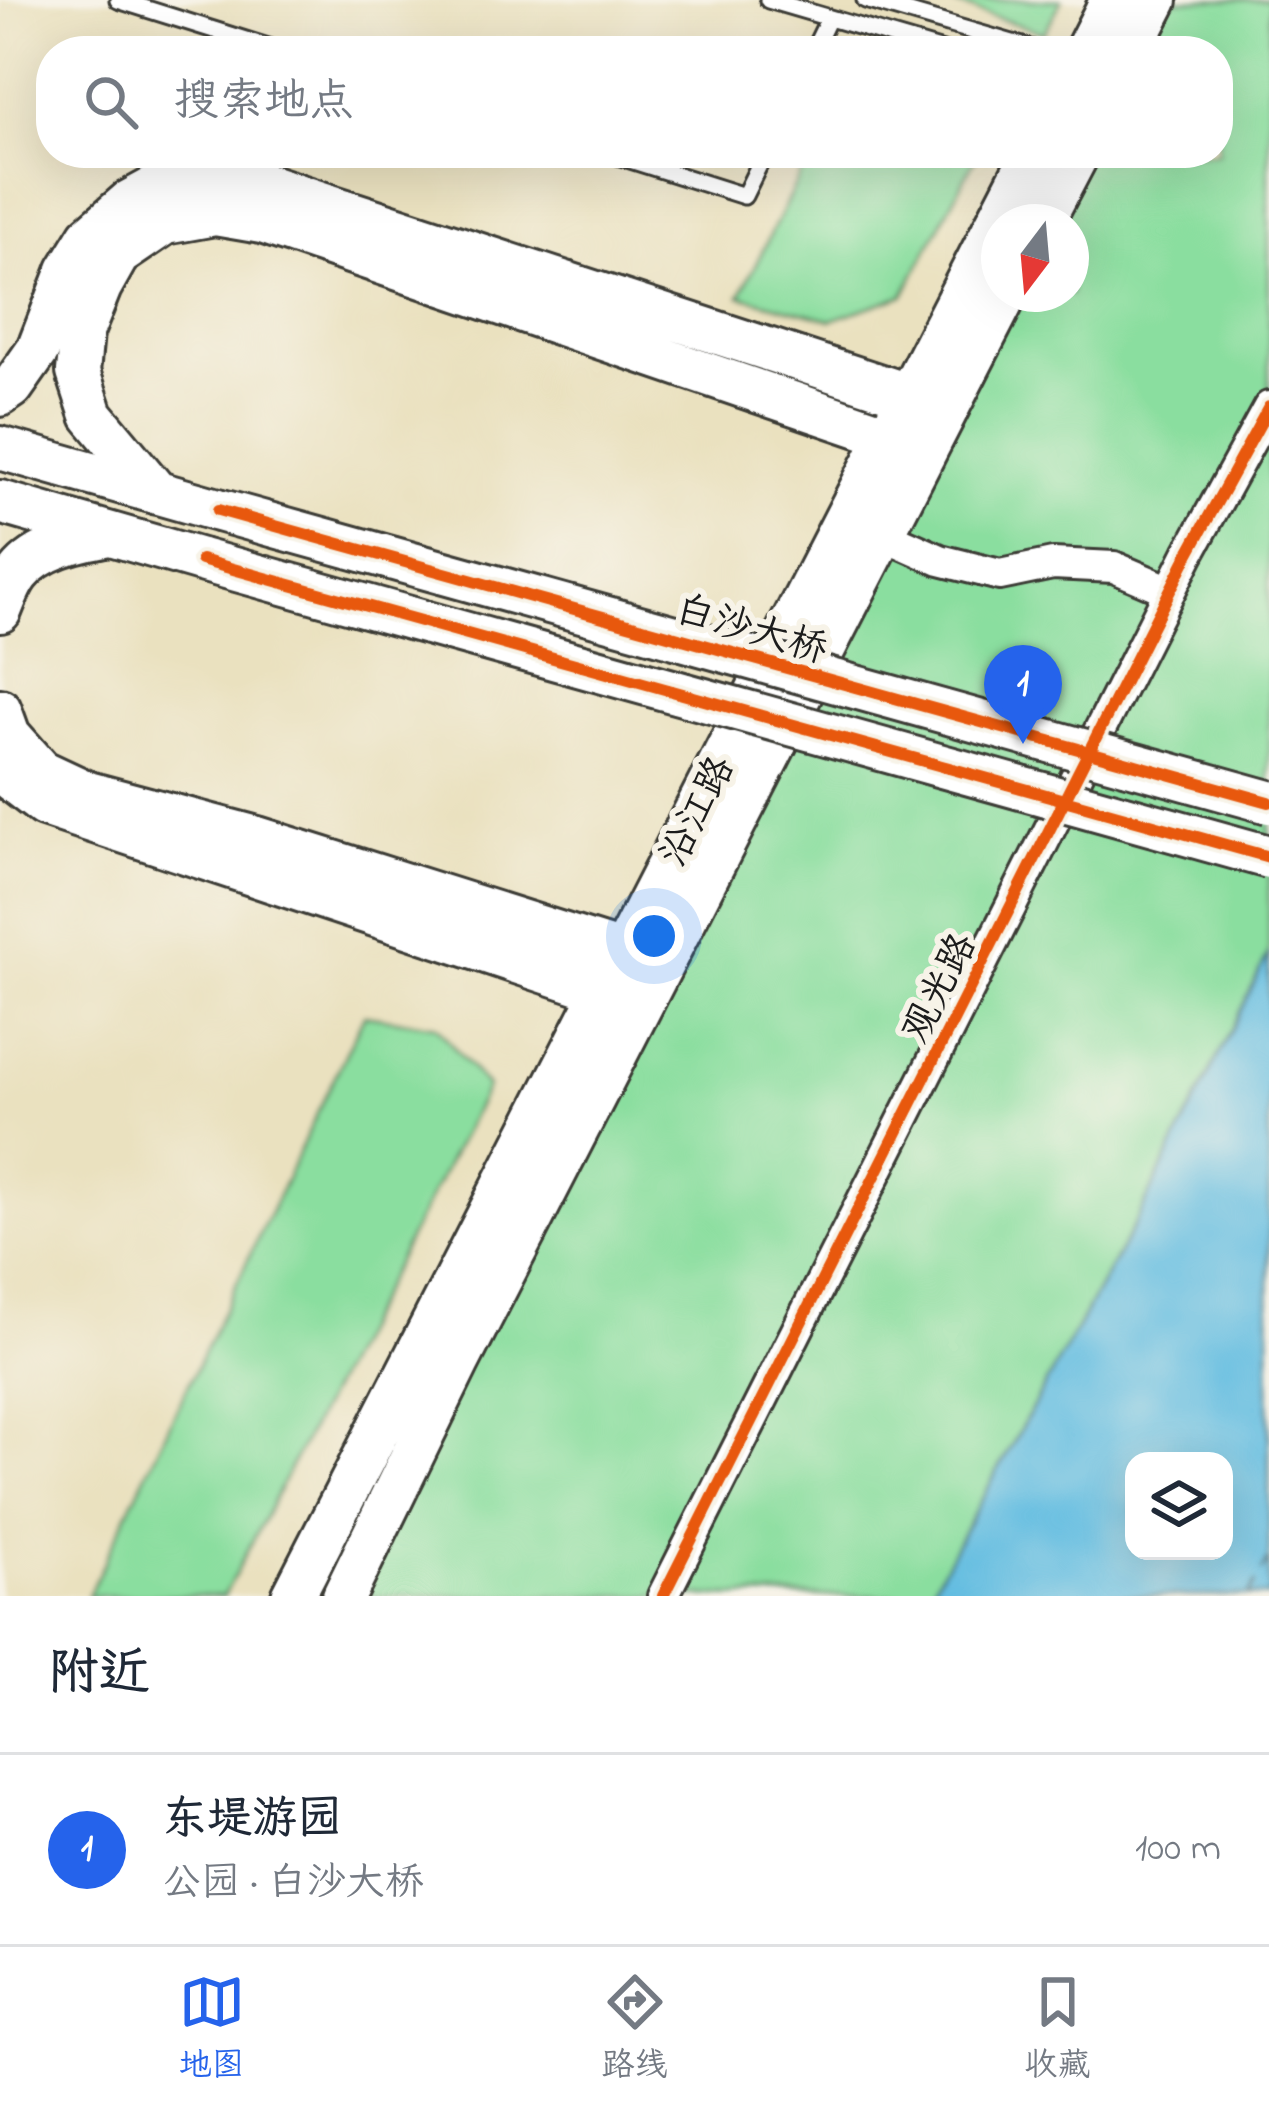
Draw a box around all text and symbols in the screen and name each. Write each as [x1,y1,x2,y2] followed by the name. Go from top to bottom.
[36,36,1233,168] search box
[78,69,144,135] icon: search
[174,70,354,136] text: 搜索地点
[981,204,1089,312] north arrow
[668,582,834,680] street label: 白沙大桥
[984,645,1062,744] pin: 1
[647,747,751,877] street label: 沿江路
[624,906,684,966] your location
[889,924,993,1054] street label: 观光路
[1125,1452,1233,1560] map controls
[1125,1452,1233,1560] button: layers
[48,1638,150,1713] text: 附近
[162,1788,342,1854] text: 东堤游园
[81,1821,93,1878] text: 1
[1135,1821,1221,1878] text: 100 m
[162,1856,424,1913] text: 公园 · 白沙大桥
[179,1969,245,2091] tab: 地图
[602,1969,668,2091] tab: 路线
[1025,1969,1091,2091] tab: 收藏

